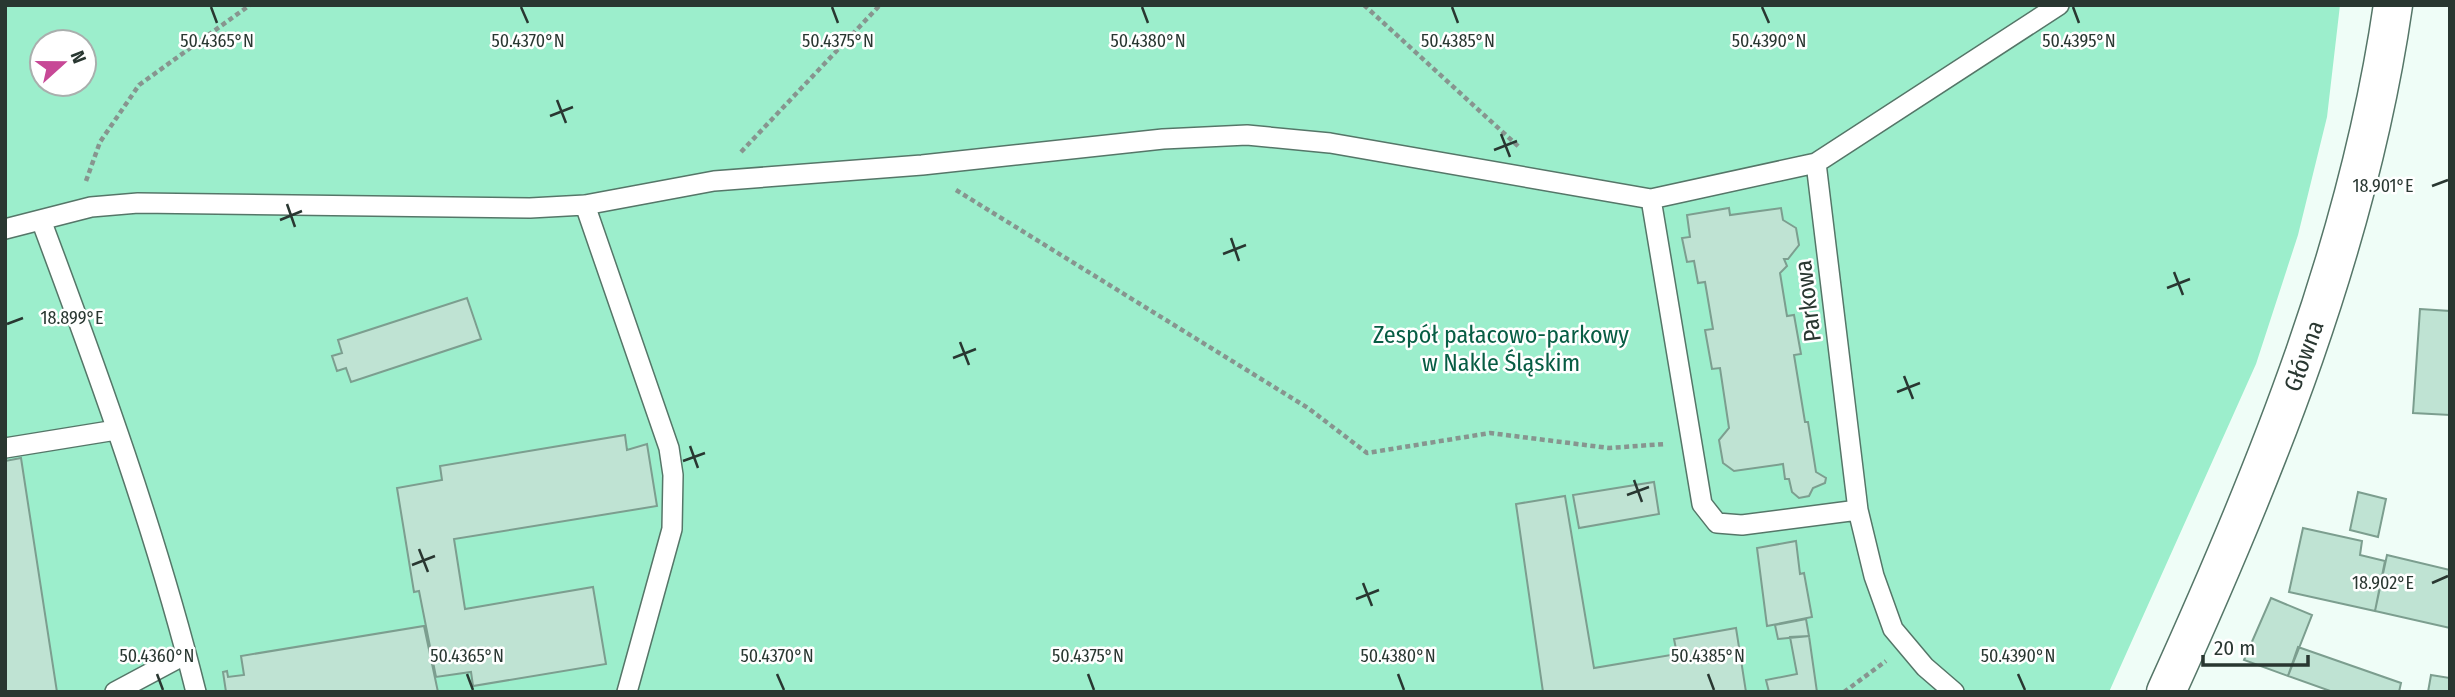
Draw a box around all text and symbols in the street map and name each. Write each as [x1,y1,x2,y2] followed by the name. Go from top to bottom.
[28,28,98,98] north arrow
[180,30,254,52] text: 50.4365°N
[491,30,565,52] text: 50.4370°N
[802,30,874,52] text: 50.4375°N
[1110,30,1186,52] text: 50.4380°N
[1421,30,1495,52] text: 50.4385°N
[1732,30,1806,52] text: 50.4390°N
[2042,30,2116,52] text: 50.4395°N
[66,48,91,67] text: N
[2353,175,2413,197] text: 18.901°E
[1789,258,1827,344] street label: Parkowa
[41,307,103,329] text: 18.899°E
[2278,317,2330,395] street label: Główna
[1373,321,1629,377] park label: Zespół pałacowo-parkowy w Nakle Śląskim
[2352,572,2414,594] text: 18.902°E
[2203,624,2308,668] scale bar
[2214,635,2255,661] text: 20 m
[119,645,195,667] text: 50.4360°N
[430,645,504,667] text: 50.4365°N
[740,645,814,667] text: 50.4370°N
[1052,645,1124,667] text: 50.4375°N
[1360,645,1436,667] text: 50.4380°N
[1671,645,1745,667] text: 50.4385°N
[1981,645,2055,667] text: 50.4390°N

